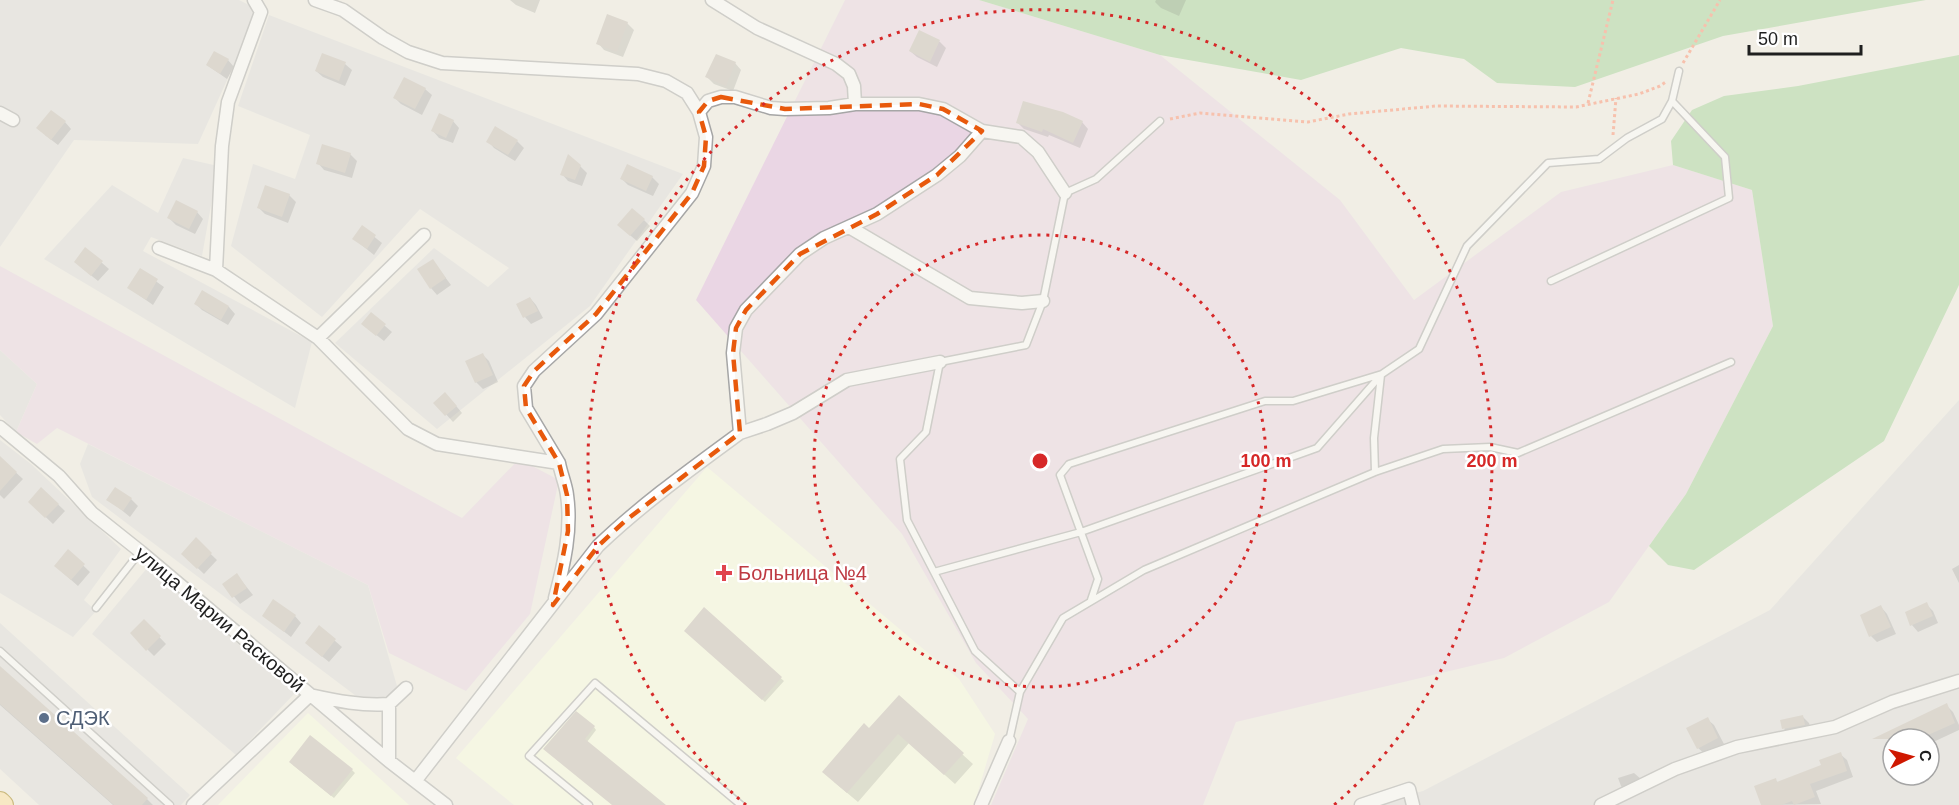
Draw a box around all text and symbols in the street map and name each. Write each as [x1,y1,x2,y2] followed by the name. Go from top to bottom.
[1749,18,1862,56] scale bar
[1758,29,1798,49] text: 50 m
[1030,451,1050,471] centre of rings
[1240,451,1292,471] text: 100 m
[1466,451,1518,471] text: 200 m
[131,542,309,696] street label: улица Марии Расковой
[738,562,867,584] place label: Больница №4
[715,564,733,582] marker: Больница №4
[56,707,110,729] place label: СДЭК
[37,711,51,725] marker: СДЭК
[1881,727,1941,787] north arrow
[1916,749,1934,763] text: С

